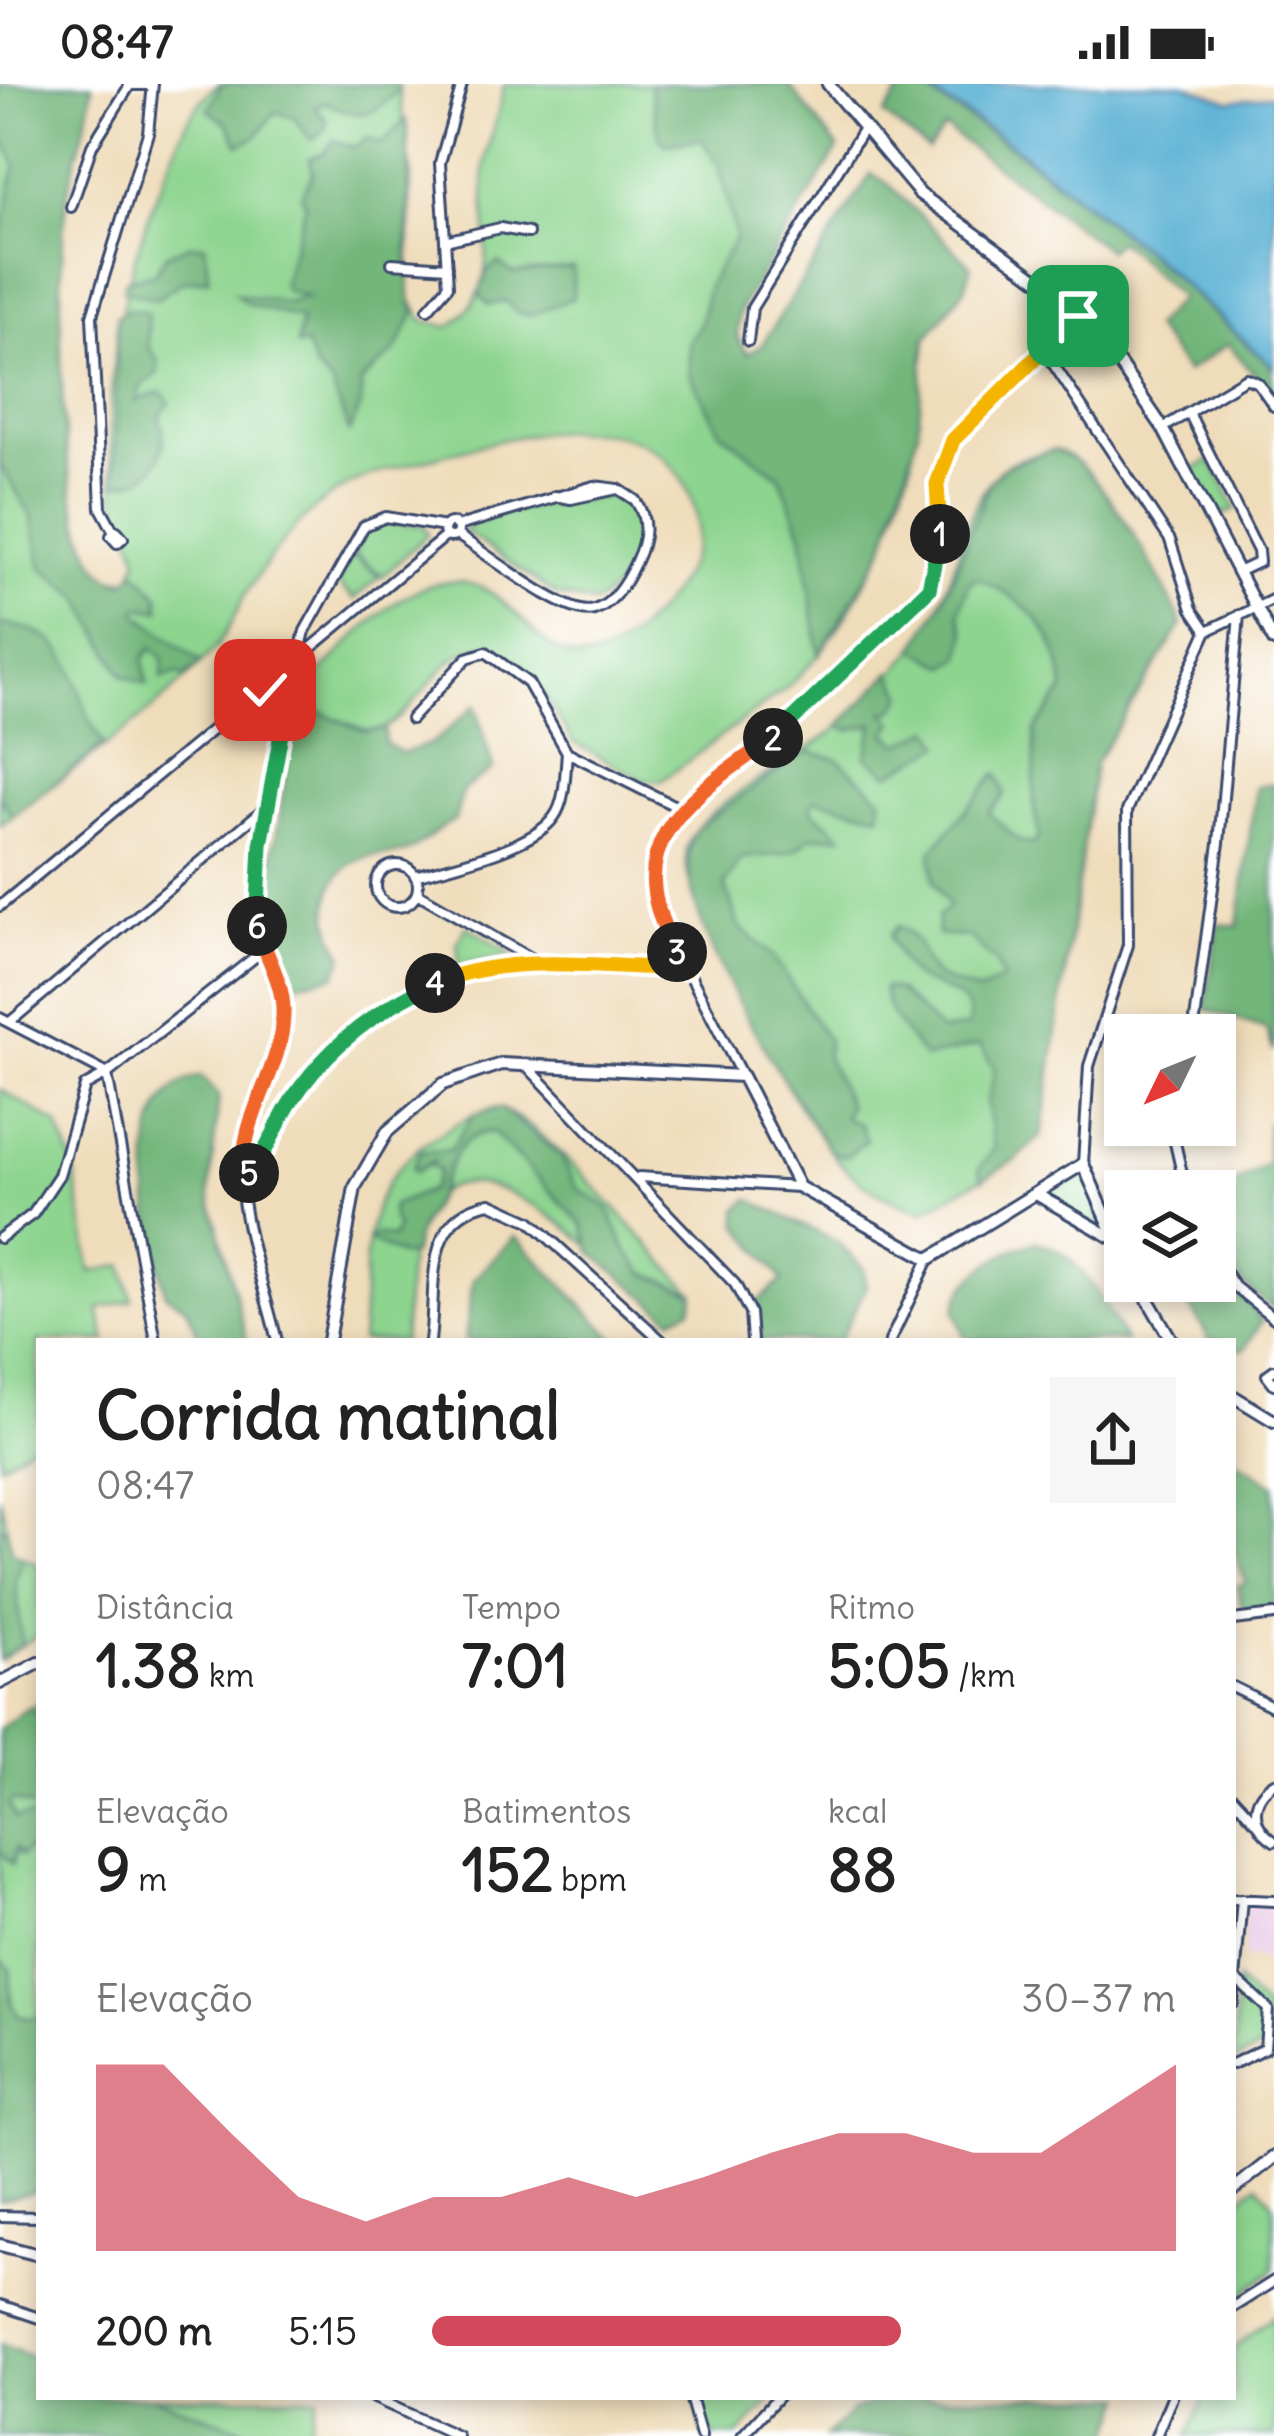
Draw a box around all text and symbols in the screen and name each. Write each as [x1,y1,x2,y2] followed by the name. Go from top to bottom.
[60,14,173,70] text: 08:47
[1027,265,1129,367] pin
[1045,283,1111,349] icon: arrive
[910,504,970,564] pin: 1
[933,513,947,555] text: 1
[214,639,316,741] pin
[232,657,298,723] icon: check
[743,708,803,768] pin: 2
[764,717,782,759] text: 2
[227,896,287,956] pin: 6
[247,905,267,947] text: 6
[647,922,707,982] pin: 3
[668,931,686,973] text: 3
[405,953,465,1013] pin: 4
[425,962,445,1004] text: 4
[1104,1014,1236,1146] north arrow
[1104,1014,1236,1302] map controls
[219,1143,279,1203] pin: 5
[240,1152,258,1194] text: 5
[1104,1170,1236,1302] button: layers
[96,1374,560,1457] text: Corrida matinal
[1050,1377,1176,1503] button: share
[96,1461,194,1510] text: 08:47
[96,1586,234,1628] text: Distância
[462,1586,561,1628] text: Tempo
[828,1586,915,1628] text: Ritmo
[96,1628,201,1703] text: 1.38
[462,1628,568,1703] text: 7:01
[828,1628,950,1703] text: 5:05
[201,1654,255,1696] text: km
[950,1654,1016,1696] text: /km
[96,1790,229,1832] text: Elevação
[462,1790,631,1832] text: Batimentos
[828,1790,887,1832] text: kcal
[96,1832,131,1907] text: 9
[462,1832,553,1907] text: 152
[828,1832,897,1907] text: 88
[131,1858,167,1900] text: m
[553,1858,627,1900] text: bpm
[96,1974,253,2023] text: Elevação
[1021,1974,1176,2023] text: 30–37 m
[96,2307,212,2356] text: 200 m
[288,2307,357,2356] text: 5:15

